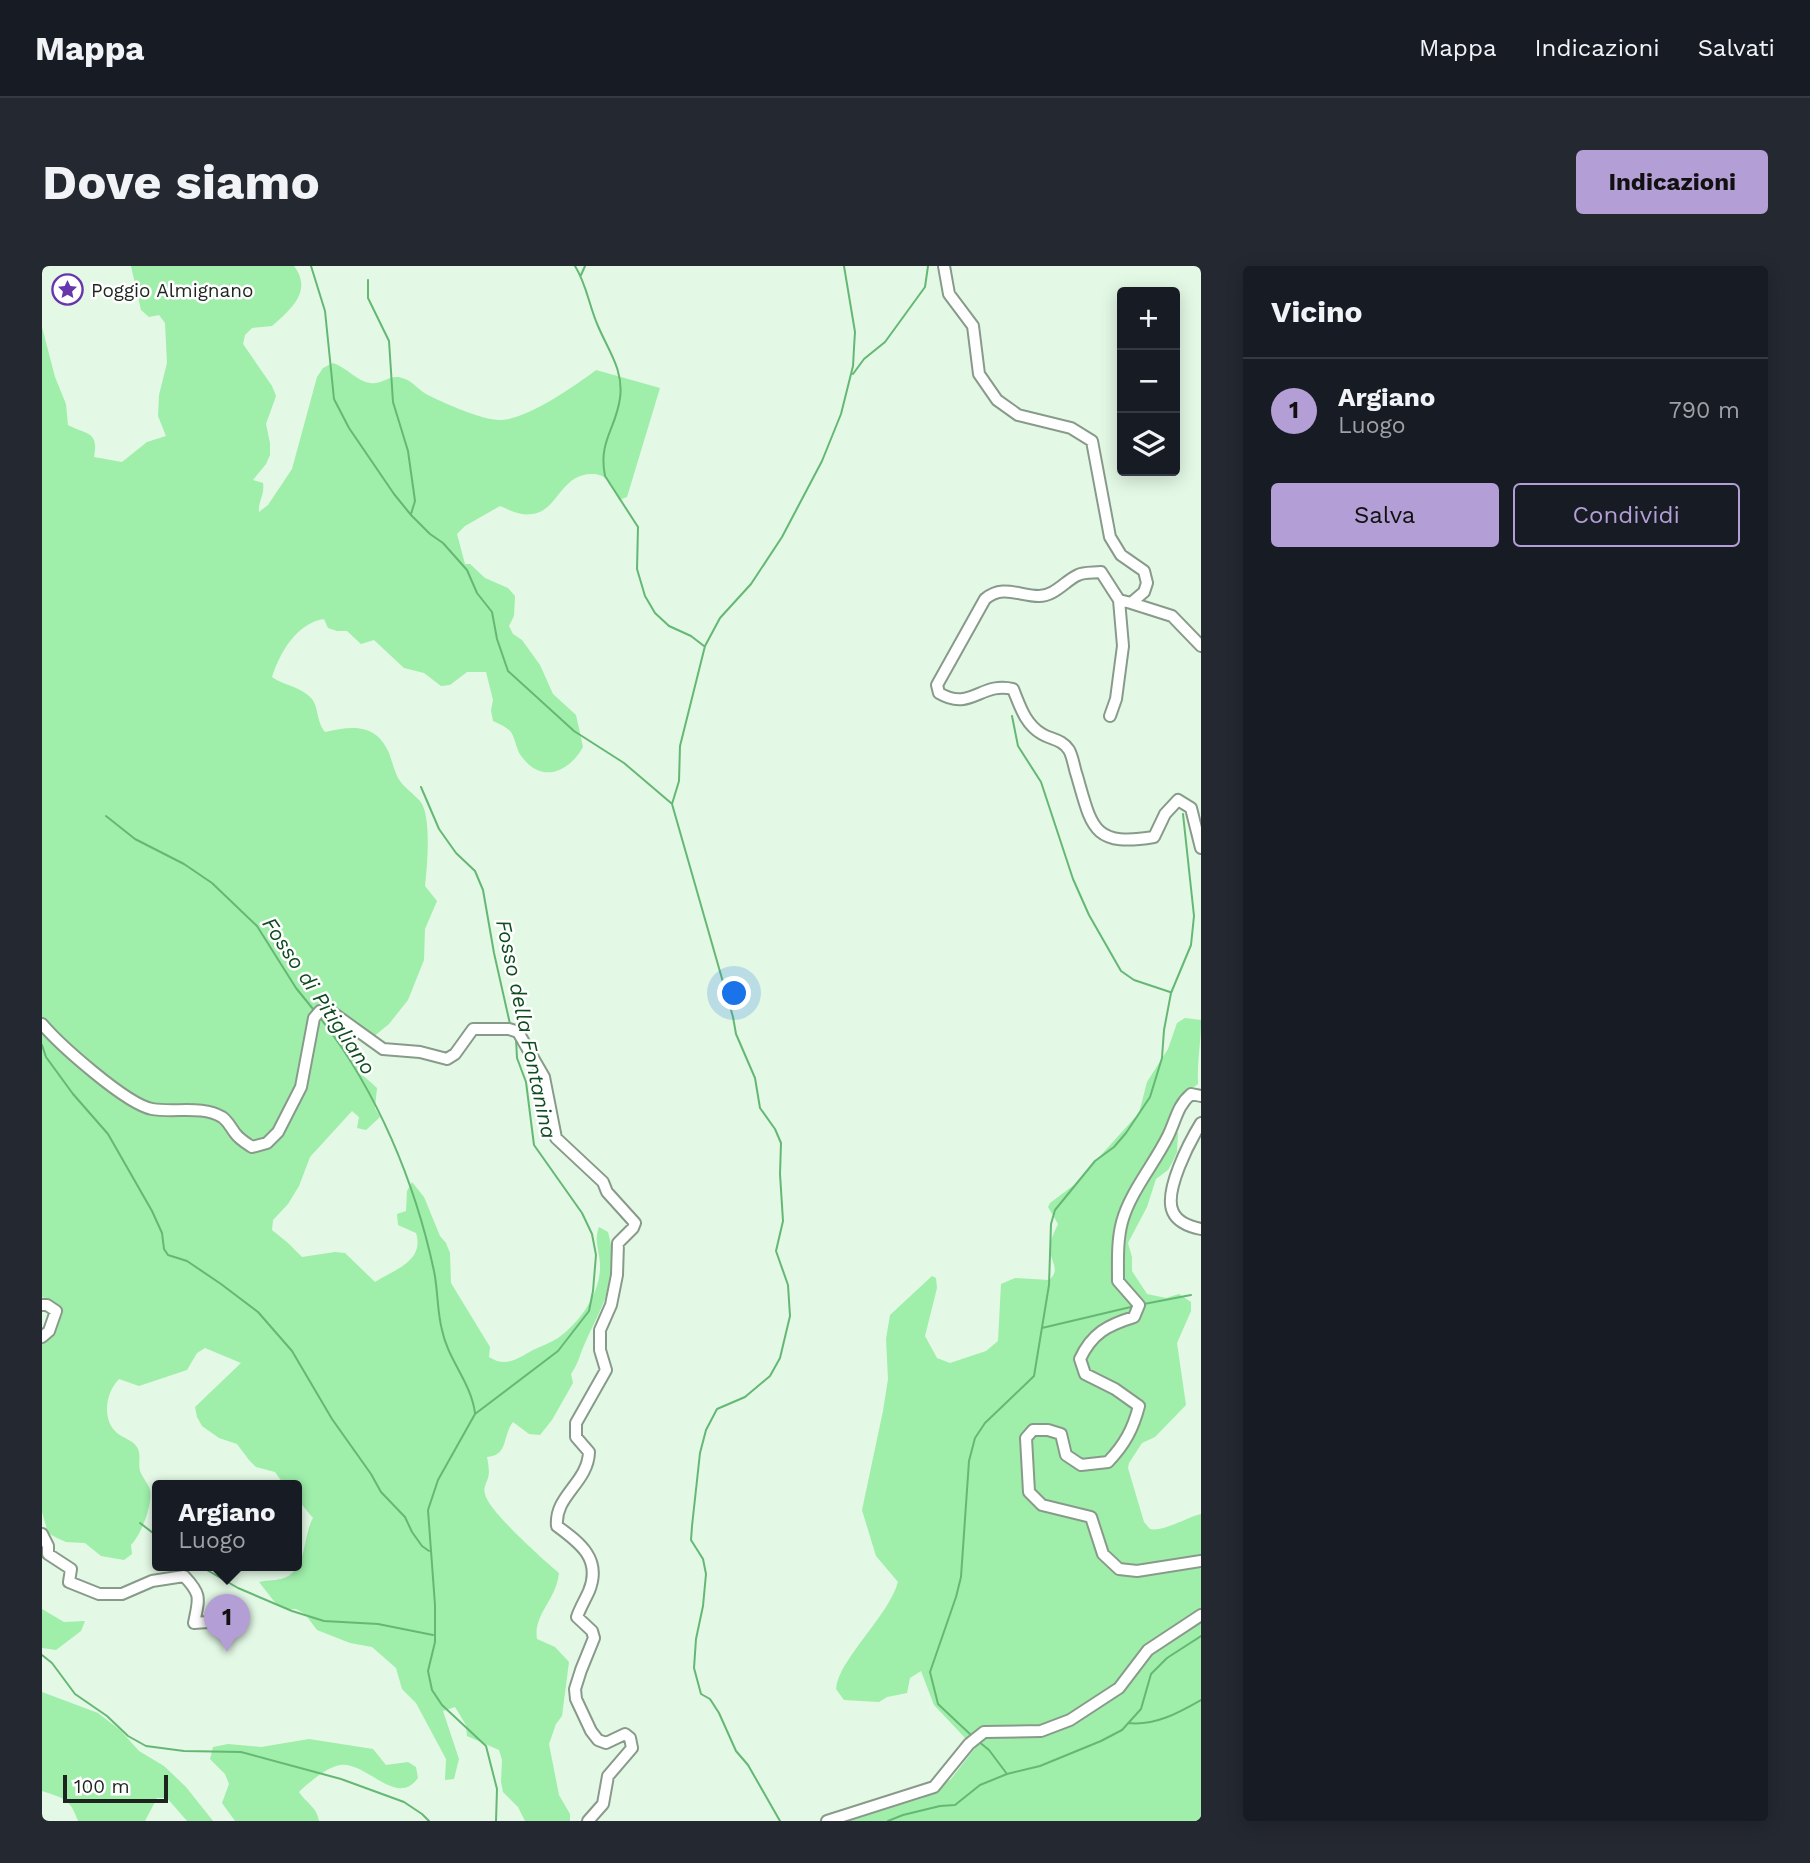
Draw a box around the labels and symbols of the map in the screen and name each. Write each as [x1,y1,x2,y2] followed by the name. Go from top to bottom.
[51,273,85,307] place icon: Poggio Almignano
[91,279,254,302] place label: Poggio Almignano
[257,912,381,1079] water label: Fosso di Pitigliano
[491,917,562,1141] water label: Fosso della Fontanina
[717,976,751,1010] your location
[204,1594,250,1652] pin: 1
[63,1772,168,1804] scale bar

